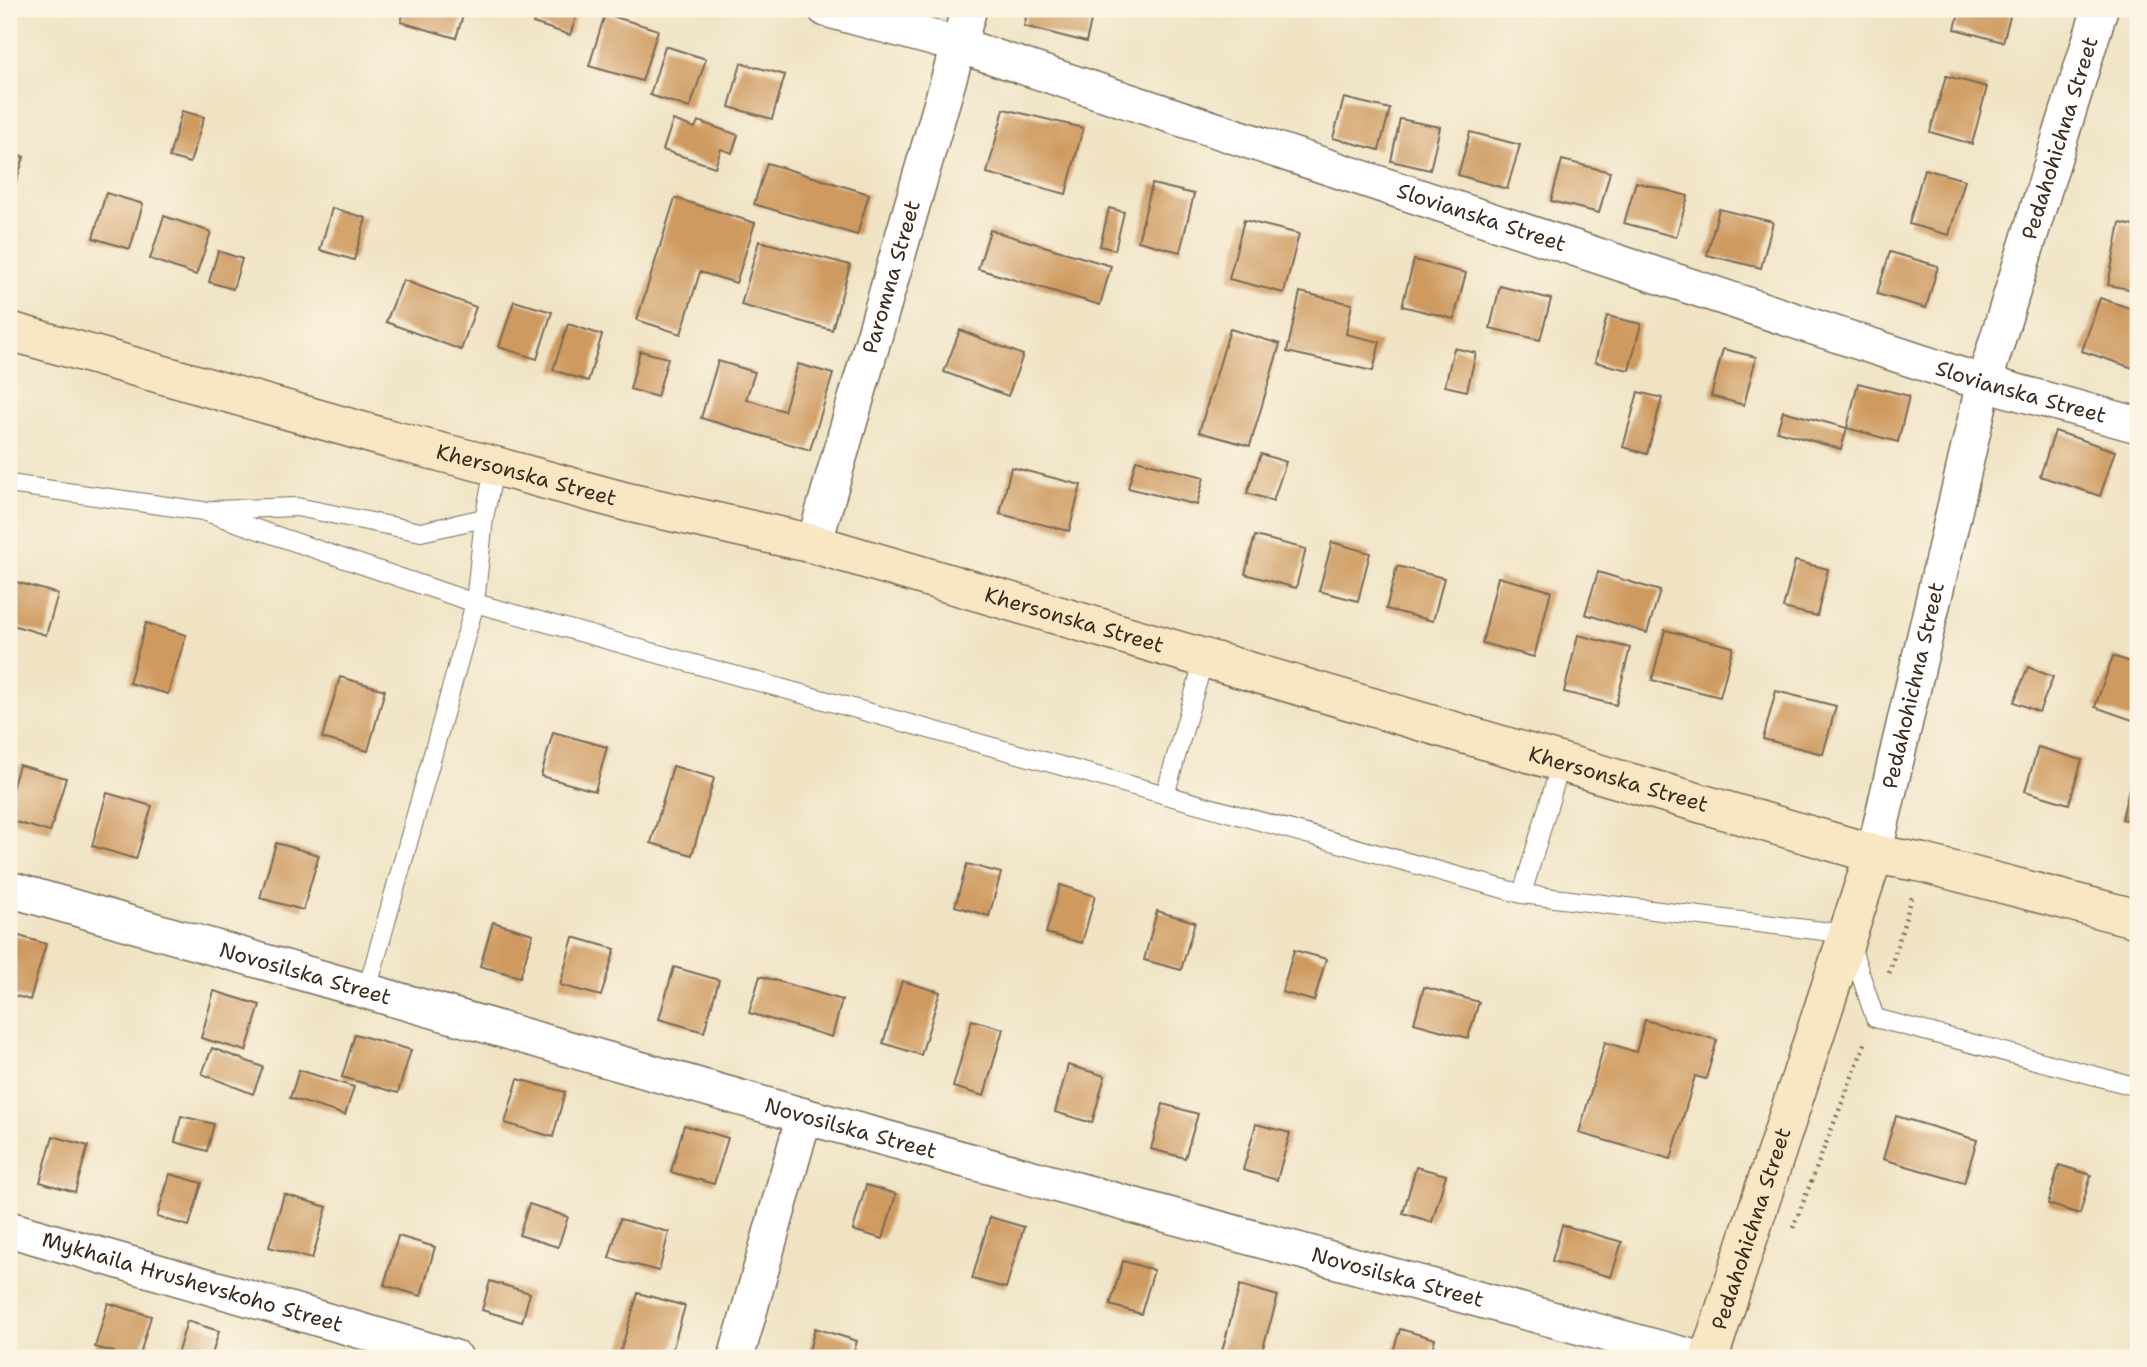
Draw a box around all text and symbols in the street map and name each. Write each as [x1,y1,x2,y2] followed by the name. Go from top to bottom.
[2015,33,2105,243] street label: Pedahohichna Street
[1393,177,1570,258] street label: Slovianska Street
[856,197,927,357] street label: Paromna Street
[1932,354,2109,430] street label: Slovianska Street
[433,438,620,512] street label: Khersonska Street
[1876,580,1951,792] street label: Pedahohichna Street
[981,581,1167,660] street label: Khersonska Street
[1525,740,1711,819] street label: Khersonska Street
[216,936,394,1011] street label: Novosilska Street
[761,1091,940,1165] street label: Novosilska Street
[1705,1124,1797,1333] street label: Pedahohichna Street
[39,1225,346,1339] street label: Mykhaila Hrushevskoho Street
[1308,1240,1487,1314] street label: Novosilska Street

